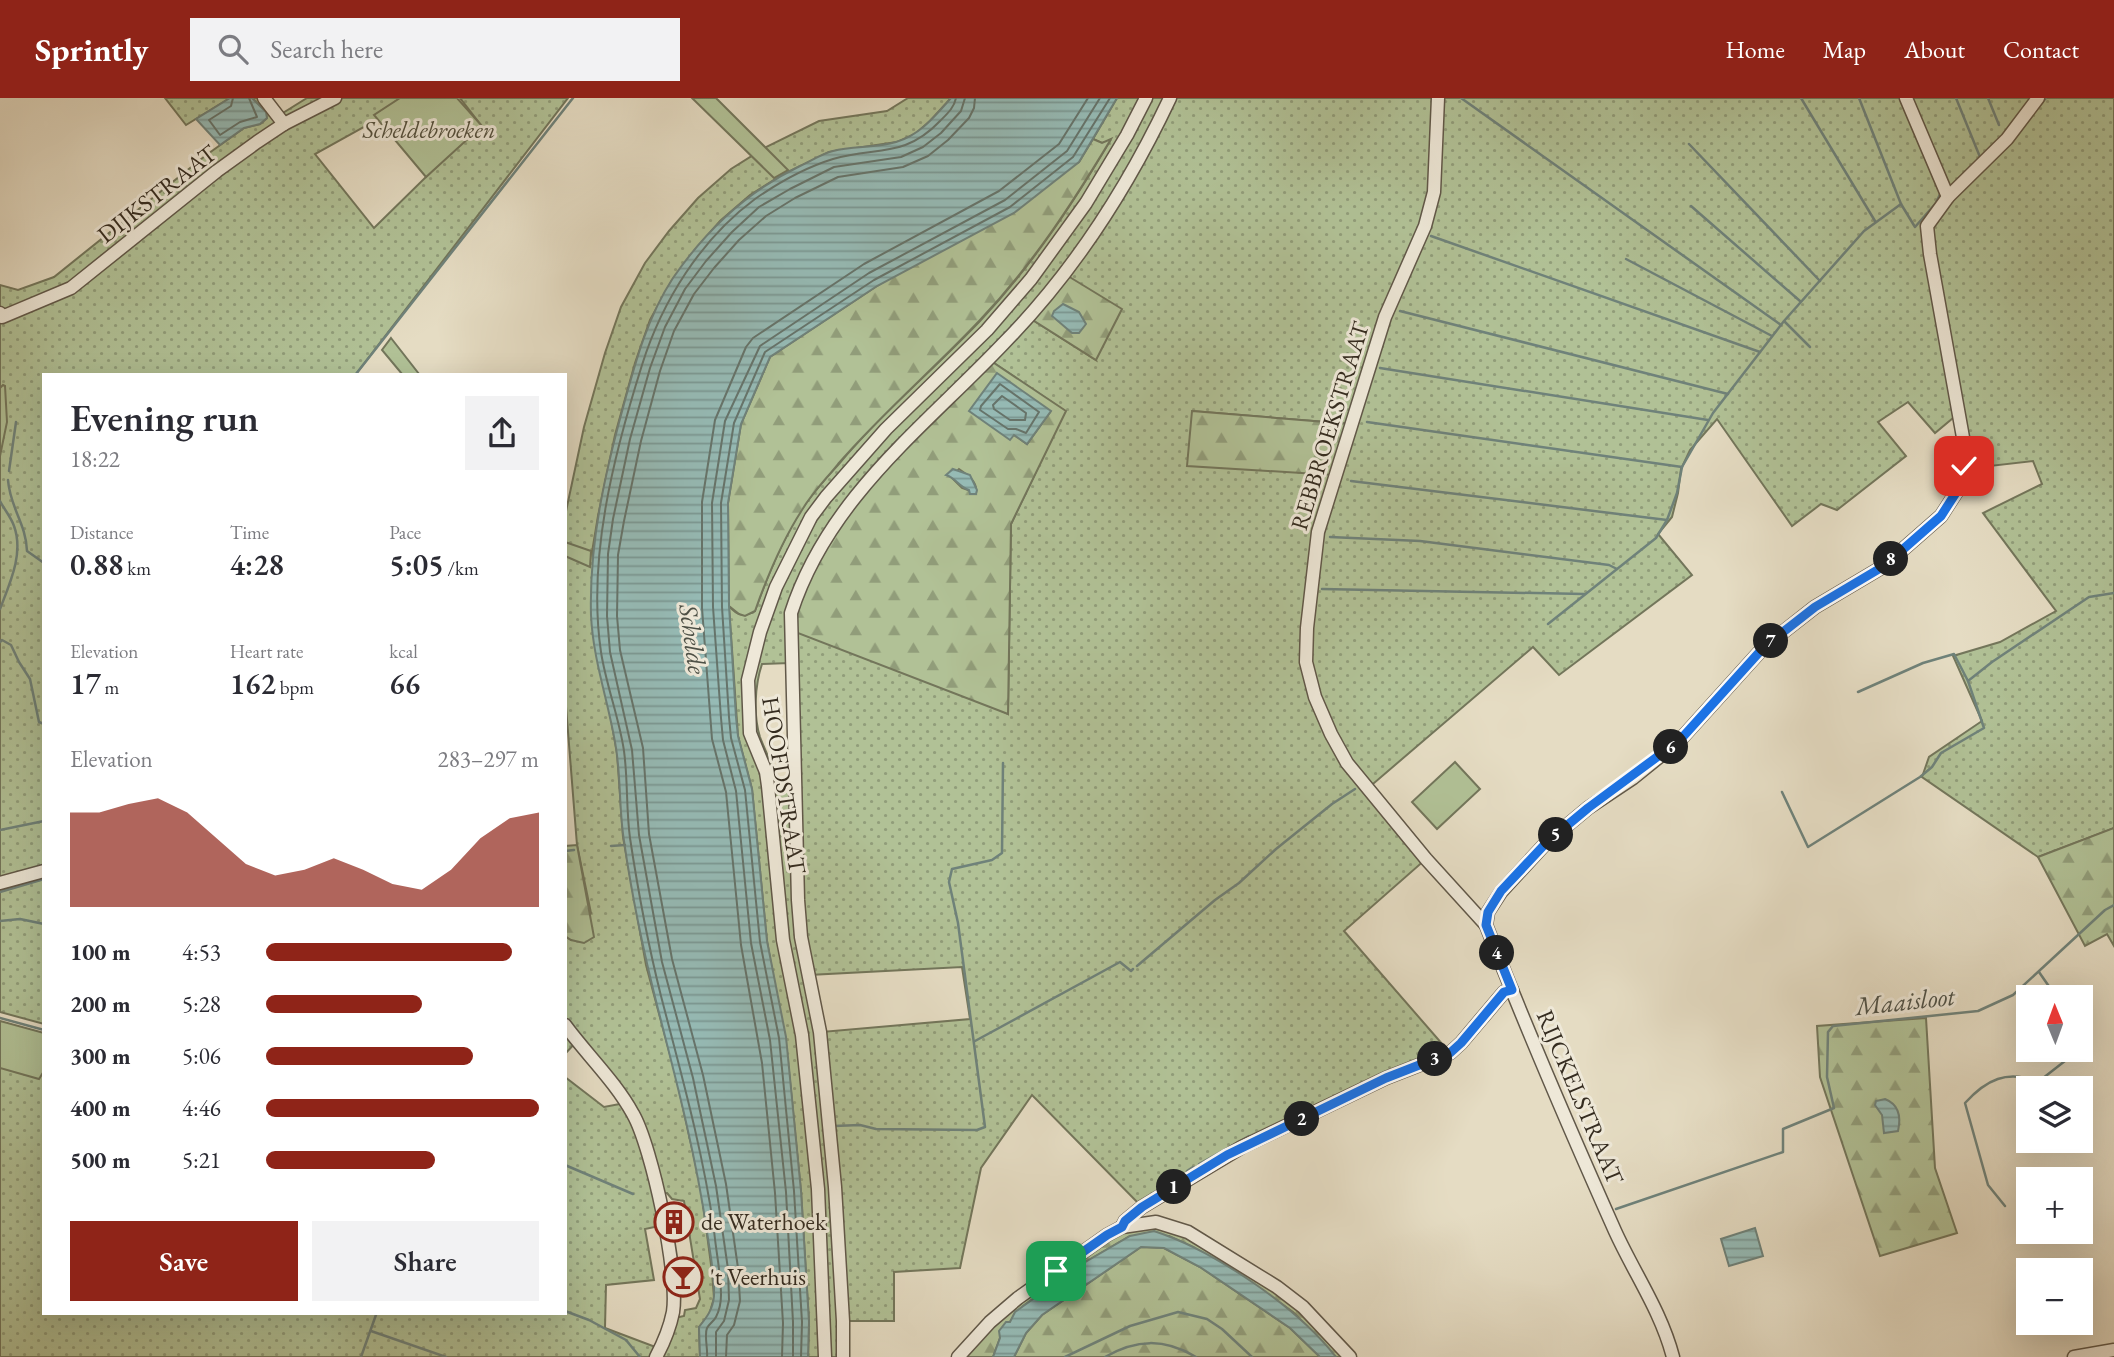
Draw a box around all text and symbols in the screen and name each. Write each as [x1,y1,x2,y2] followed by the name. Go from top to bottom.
[190,18,680,81] search box
[35,28,148,71] text: Sprintly
[214,30,252,68] icon: search
[270,32,383,66] text: Search here
[1725,34,1785,65] text: Home
[1823,34,1866,65] text: Map
[1904,34,1965,65] text: About
[2003,34,2079,65] text: Contact
[362,114,495,145] park label: Scheldebroeken
[91,137,223,250] street label: DIJKSTRAAT
[1283,317,1376,534] street label: REBBROEKSTRAAT
[70,393,259,442] text: Evening run
[465,396,539,470] button: share
[1934,436,1994,496] pin
[70,444,120,474] text: 18:22
[1945,447,1983,485] icon: check
[70,520,133,545] text: Distance
[230,520,269,545] text: Time
[389,520,421,545] text: Pace
[1874,542,1909,576] pin: 8
[70,545,123,584] text: 0.88
[230,545,284,584] text: 4:28
[389,545,444,584] text: 5:05
[1885,546,1896,571] text: 8
[123,556,151,581] text: km
[444,556,479,581] text: /km
[671,601,715,677] water label: Schelde
[1754,624,1788,658] pin: 7
[1765,628,1776,653] text: 7
[70,639,138,664] text: Elevation
[230,639,303,664] text: Heart rate
[389,639,418,664] text: kcal
[70,664,101,703] text: 17
[230,664,276,703] text: 162
[389,664,420,703] text: 66
[101,675,119,700] text: m
[276,675,314,700] text: bpm
[755,694,814,877] street label: HOOFDSTRAAT
[1654,730,1688,764] pin: 6
[1665,734,1676,759] text: 6
[70,744,153,774] text: Elevation
[438,744,539,774] text: 283–297 m
[1538,818,1574,852] pin: 5
[1550,822,1561,847] text: 5
[1480,936,1514,970] pin: 4
[70,937,131,967] text: 100 m
[182,937,221,967] text: 4:53
[1491,940,1502,965] text: 4
[1852,979,1958,1023] water label: Maaisloot
[2016,985,2093,1062] north arrow
[2016,985,2093,1335] map controls
[70,989,131,1019] text: 200 m
[182,989,221,1019] text: 5:28
[1530,1005,1632,1190] street label: RIJCKELSTRAAT
[70,1041,131,1071] text: 300 m
[182,1041,221,1071] text: 5:06
[1418,1042,1452,1076] pin: 3
[1429,1046,1440,1071] text: 3
[2016,1076,2093,1153] button: layers
[70,1093,131,1123] text: 400 m
[182,1093,221,1123] text: 4:46
[1284,1102,1320,1136] pin: 2
[1296,1106,1307,1131] text: 2
[70,1145,131,1175] text: 500 m
[182,1145,221,1175] text: 5:21
[2016,1167,2093,1244] button: +
[1156,1170,1192,1204] pin: 1
[1168,1174,1179,1199] text: 1
[653,1201,695,1243] building icon: de Waterhoek
[701,1206,827,1237] place label: de Waterhoek
[70,1221,298,1301] button: Save
[312,1221,539,1301] button: Share
[1026,1241,1086,1301] pin
[1037,1252,1075,1290] icon: arrive
[662,1256,704,1298] bar icon: 't Veerhuis
[2016,1258,2093,1335] button: −
[710,1261,806,1292] place label: 't Veerhuis

